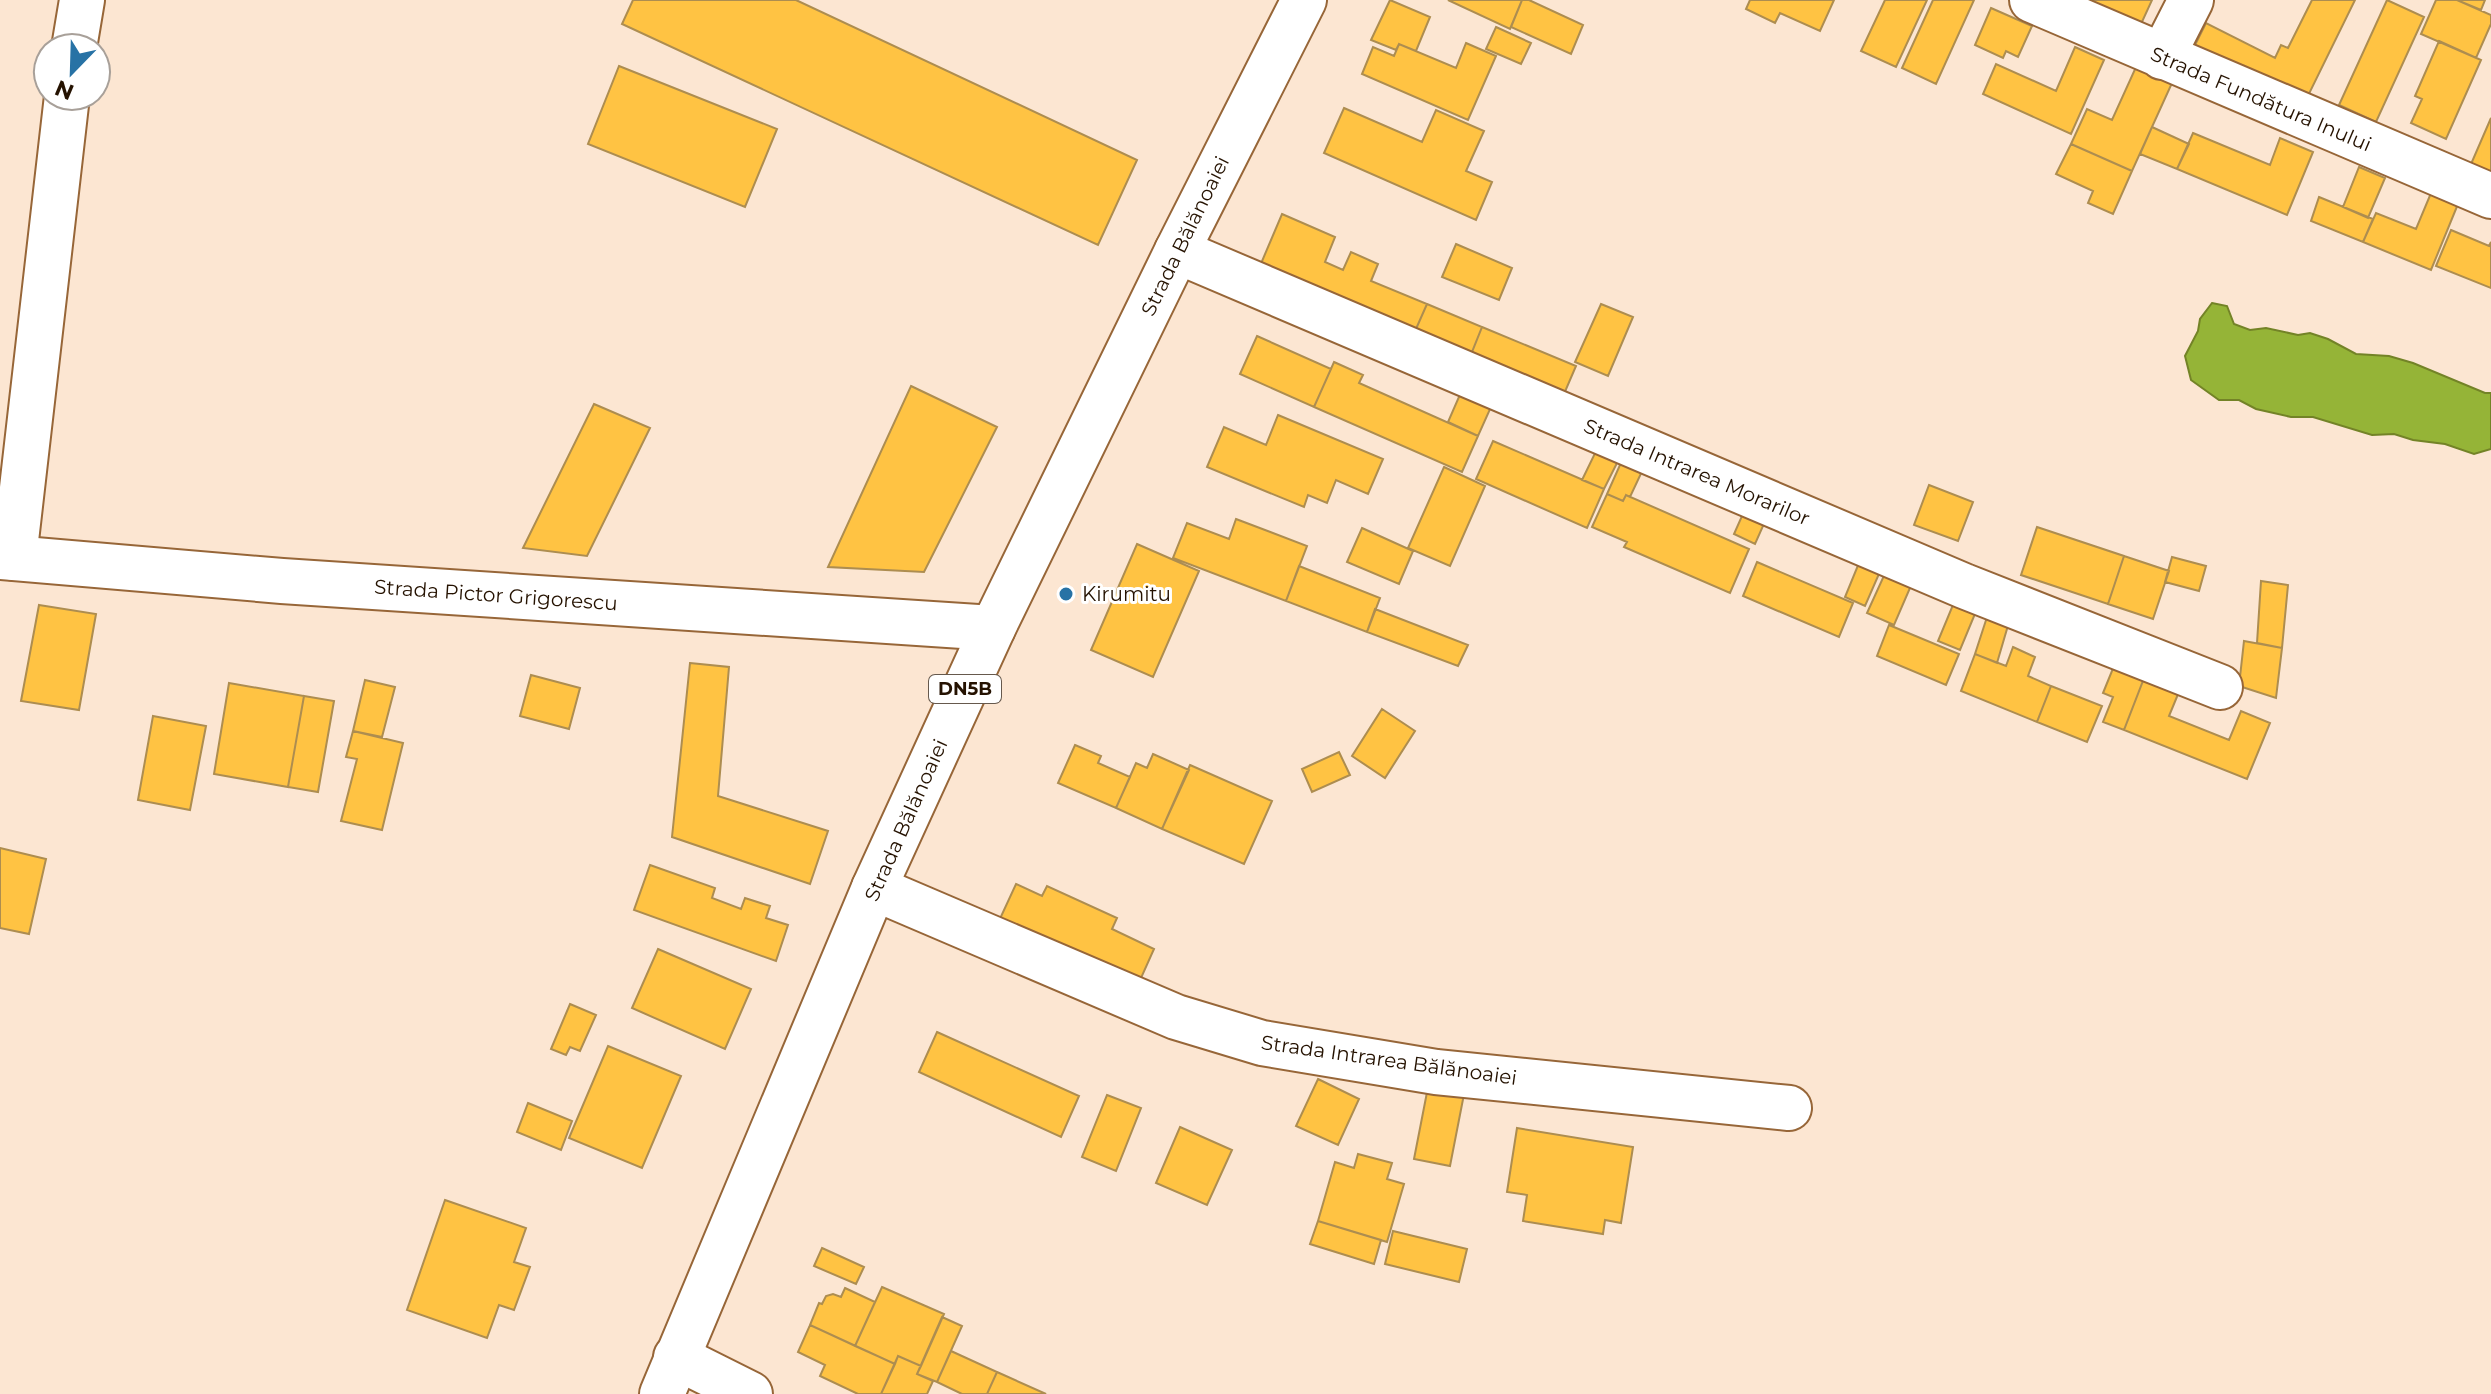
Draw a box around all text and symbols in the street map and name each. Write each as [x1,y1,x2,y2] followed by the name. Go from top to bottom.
[32,32,112,112] north arrow
[2147,42,2375,156] street label: Strada Fundătura Inului
[51,74,78,106] text: N
[1136,152,1234,320] street label: Strada Bălănoaiei
[1580,413,1814,531] street label: Strada Intrarea Morarilor
[373,575,619,615] street label: Strada Pictor Grigorescu
[1082,582,1171,606] place label: Kirumitu
[1057,585,1075,603] marker: Kirumitu
[929,675,1001,703] road number: DN5B
[860,735,952,905] street label: Strada Bălănoaiei
[1260,1030,1518,1090] street label: Strada Intrarea Bălănoaiei

